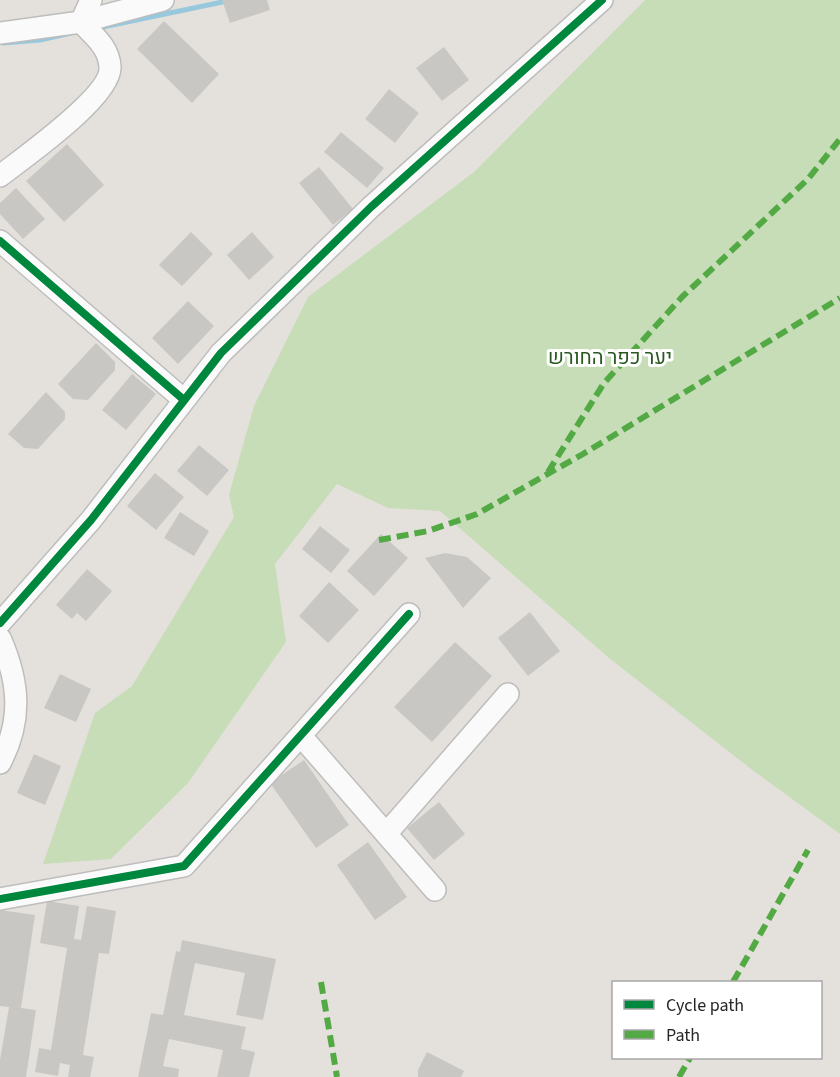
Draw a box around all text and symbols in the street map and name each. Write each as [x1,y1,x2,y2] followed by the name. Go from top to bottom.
[548,344,672,372] park label: יער כפר החורש
[612,981,822,1059] legend
[666,993,744,1018] text: Cycle path
[666,1023,700,1048] text: Path

